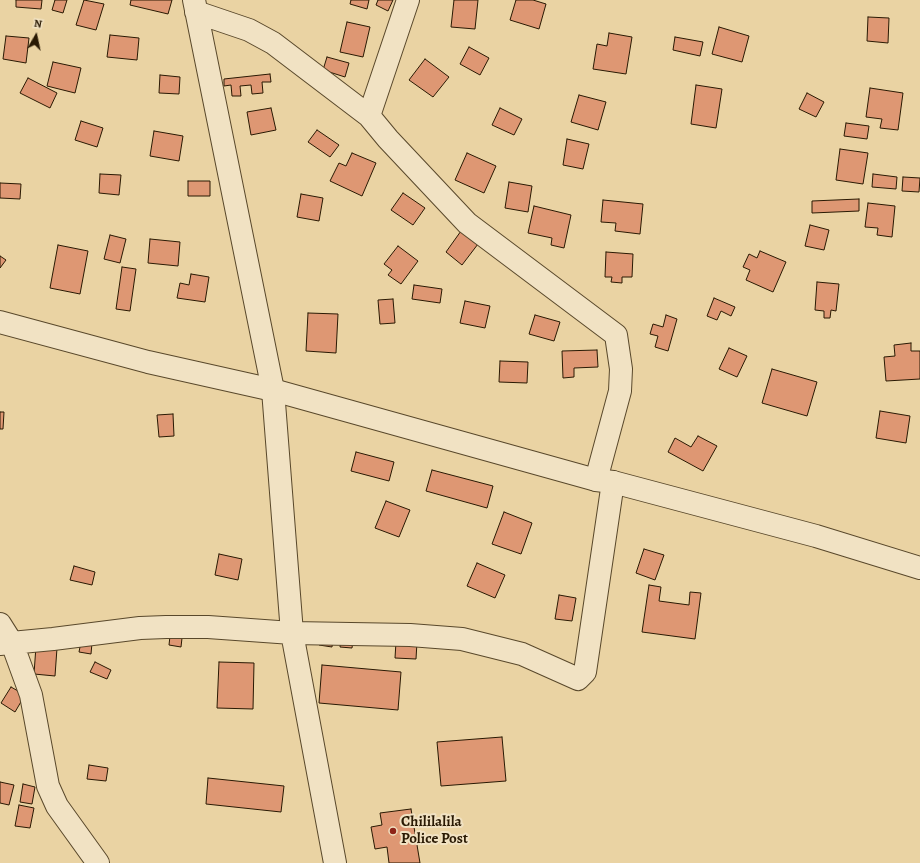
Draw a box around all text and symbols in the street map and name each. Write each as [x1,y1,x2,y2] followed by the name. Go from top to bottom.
[16,16,56,56] north arrow
[33,16,43,32] text: N
[401,813,468,848] place label: Chililalila Police Post
[388,826,398,836] marker: Chililalila Police Post

